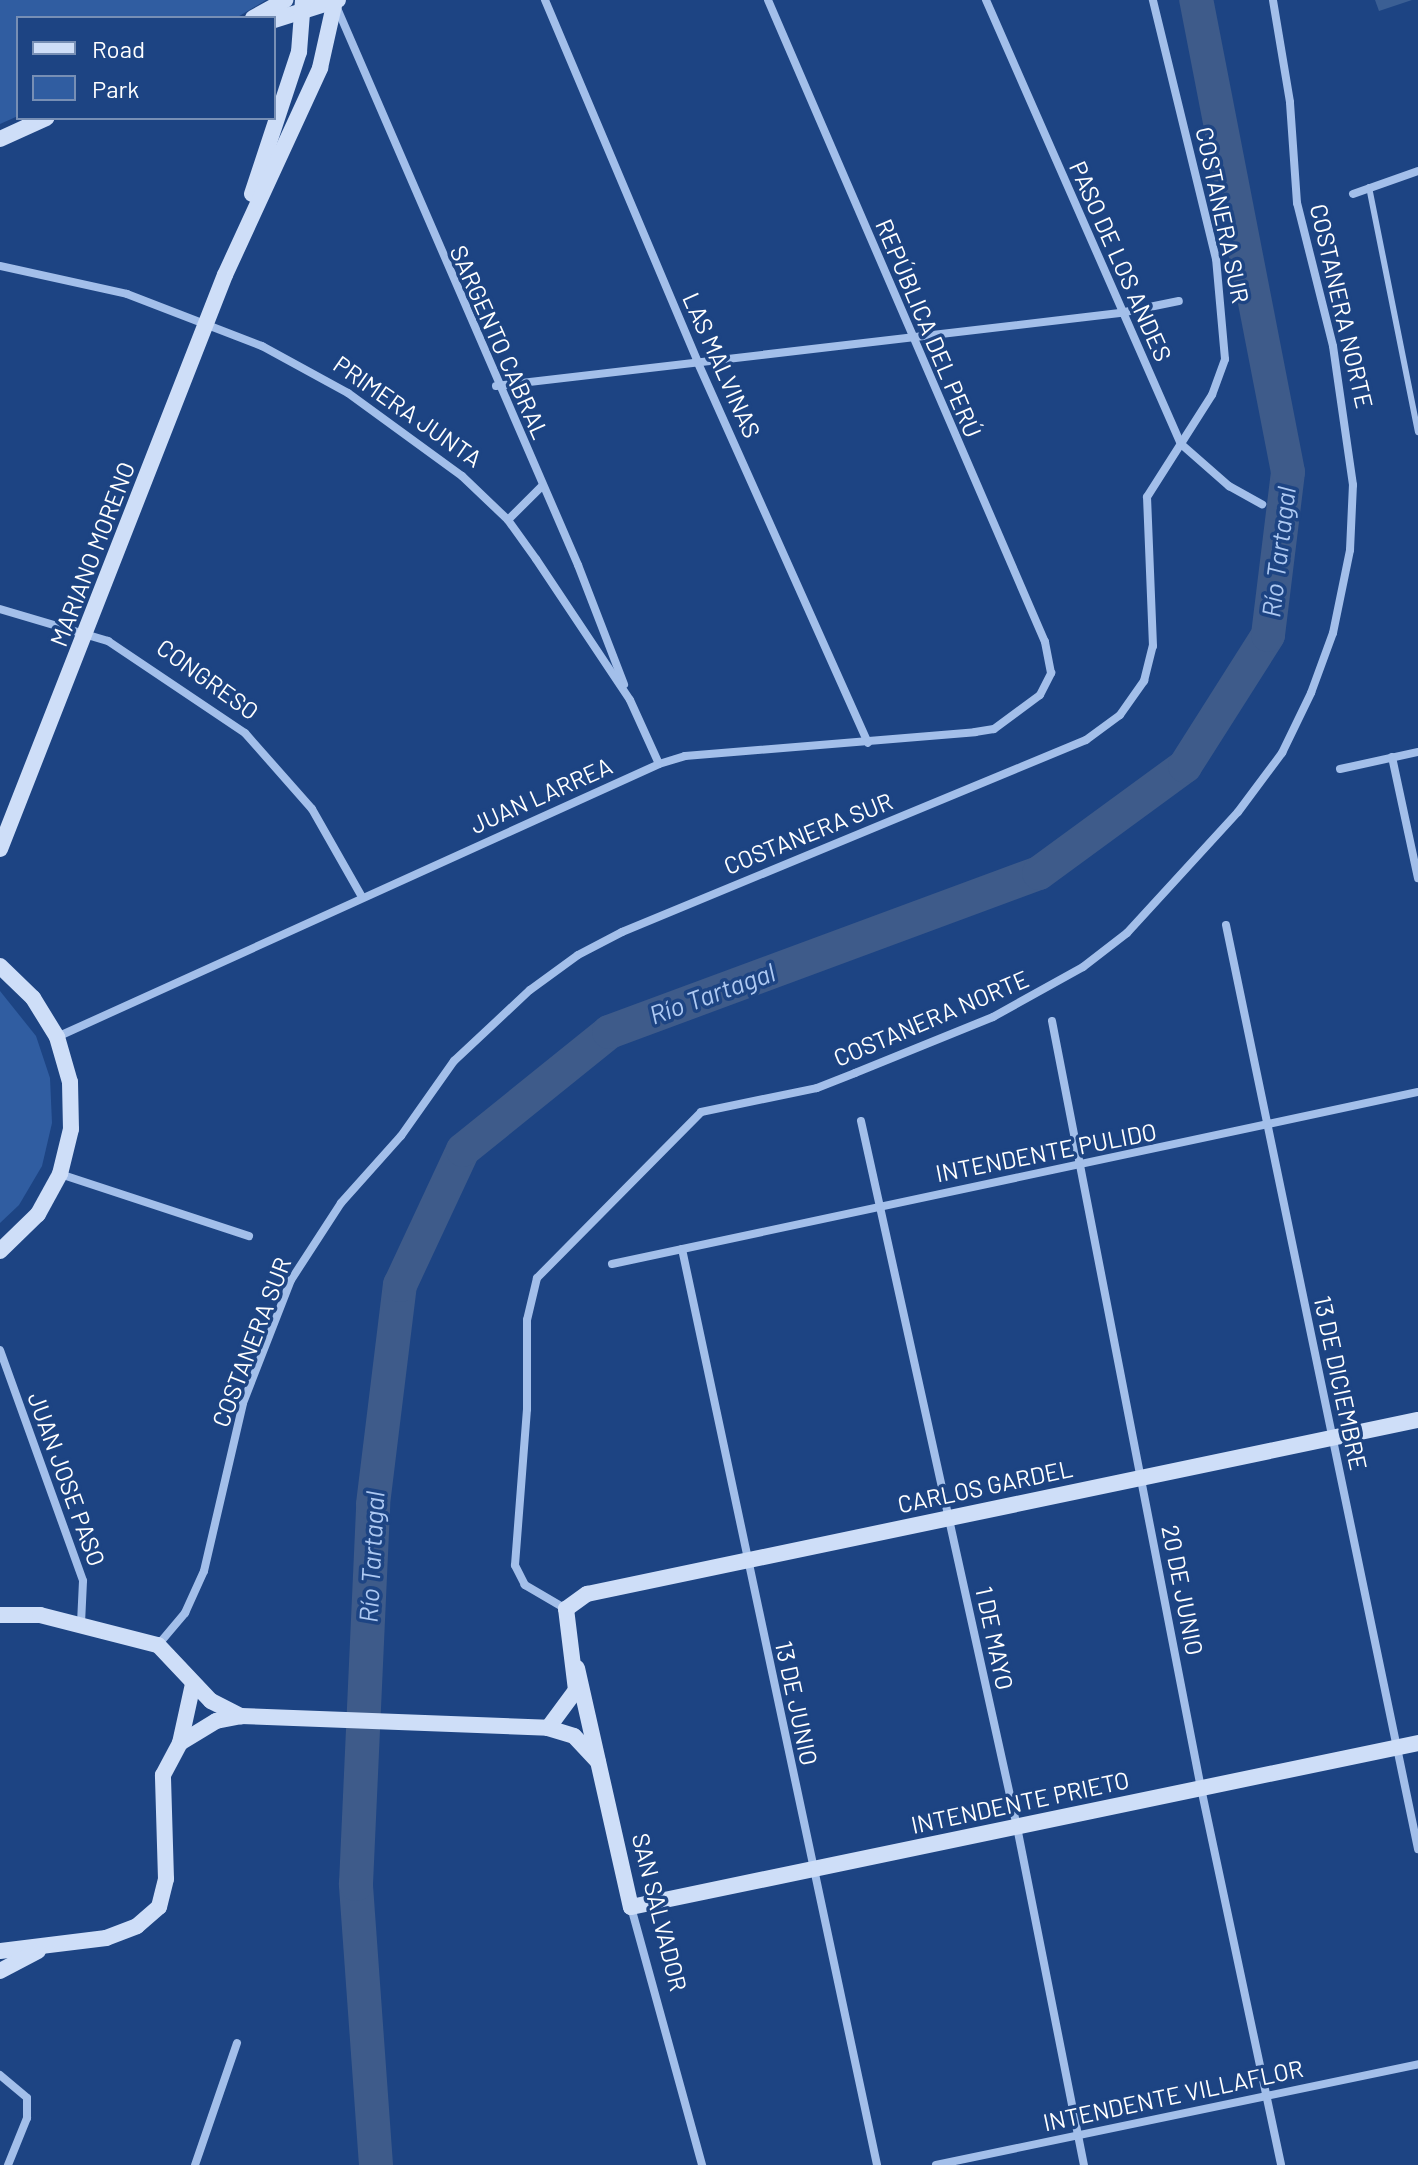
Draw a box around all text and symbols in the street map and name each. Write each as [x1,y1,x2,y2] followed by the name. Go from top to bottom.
[16,16,276,120] legend
[92,34,145,63] text: Road
[92,74,139,103] text: Park
[1190,124,1256,306] street label: COSTANERA SUR
[1064,156,1178,366] street label: PASO DE LOS ANDES
[1304,201,1380,411] street label: COSTANERA NORTE
[870,214,988,442] street label: REPÚBLICA DEL PERÚ
[444,241,556,443] street label: SARGENTO CABRAL
[677,288,767,442] street label: LAS MALVINAS
[328,349,488,473] street label: PRIMERA JUNTA
[44,458,140,650] street label: MARIANO MORENO
[1254,485,1302,619] water label: Río Tartagal
[152,632,264,726] street label: CONGRESO
[465,751,617,839] street label: JUAN LARREA
[719,786,897,880] street label: COSTANERA SUR
[645,956,779,1030] water label: Río Tartagal
[829,964,1033,1072] street label: COSTANERA NORTE
[933,1116,1159,1188] street label: INTENDENTE PULIDO
[205,1253,297,1431] street label: COSTANERA SUR
[1308,1293,1374,1473] street label: 13 DE DICIEMBRE
[22,1388,112,1570] street label: JUAN JOSE PASO
[895,1453,1075,1519] street label: CARLOS GARDEL
[352,1490,390,1624] water label: Río Tartagal
[1156,1522,1210,1658] street label: 20 DE JUNIO
[970,1584,1020,1692] street label: 1 DE MAYO
[770,1638,824,1768] street label: 13 DE JUNIO
[908,1765,1132,1839] street label: INTENDENTE PRIETO
[626,1830,694,1994] street label: SAN SALVADOR
[1040,2053,1306,2137] street label: INTENDENTE VILLAFLOR

